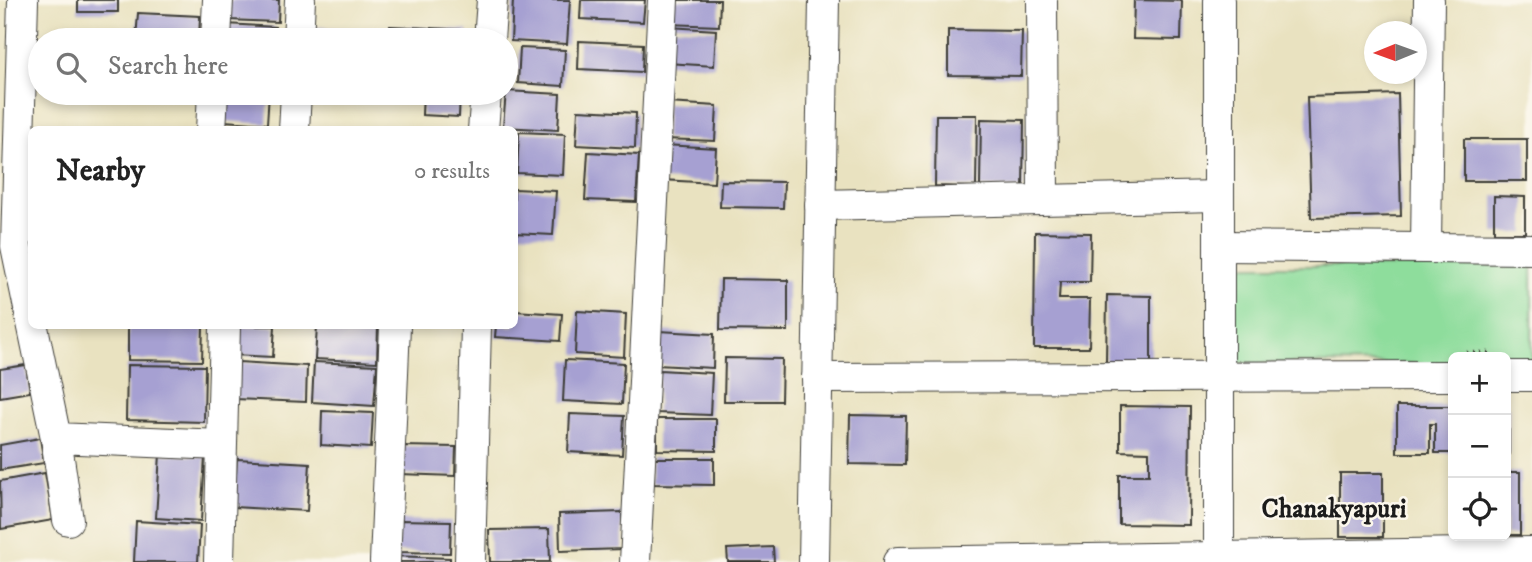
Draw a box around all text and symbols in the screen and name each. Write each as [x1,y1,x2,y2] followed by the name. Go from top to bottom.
[1364,21,1427,84] north arrow
[28,28,518,105] search box
[52,48,90,86] icon: search
[108,50,228,83] text: Search here
[56,153,145,190] text: Nearby
[414,157,490,186] text: 0 results
[1448,352,1511,541] map controls
[1448,352,1511,415] button: +
[1448,415,1511,478] button: −
[1448,478,1511,541] button: locate
[1262,493,1407,526] district label: Chanakyapuri

